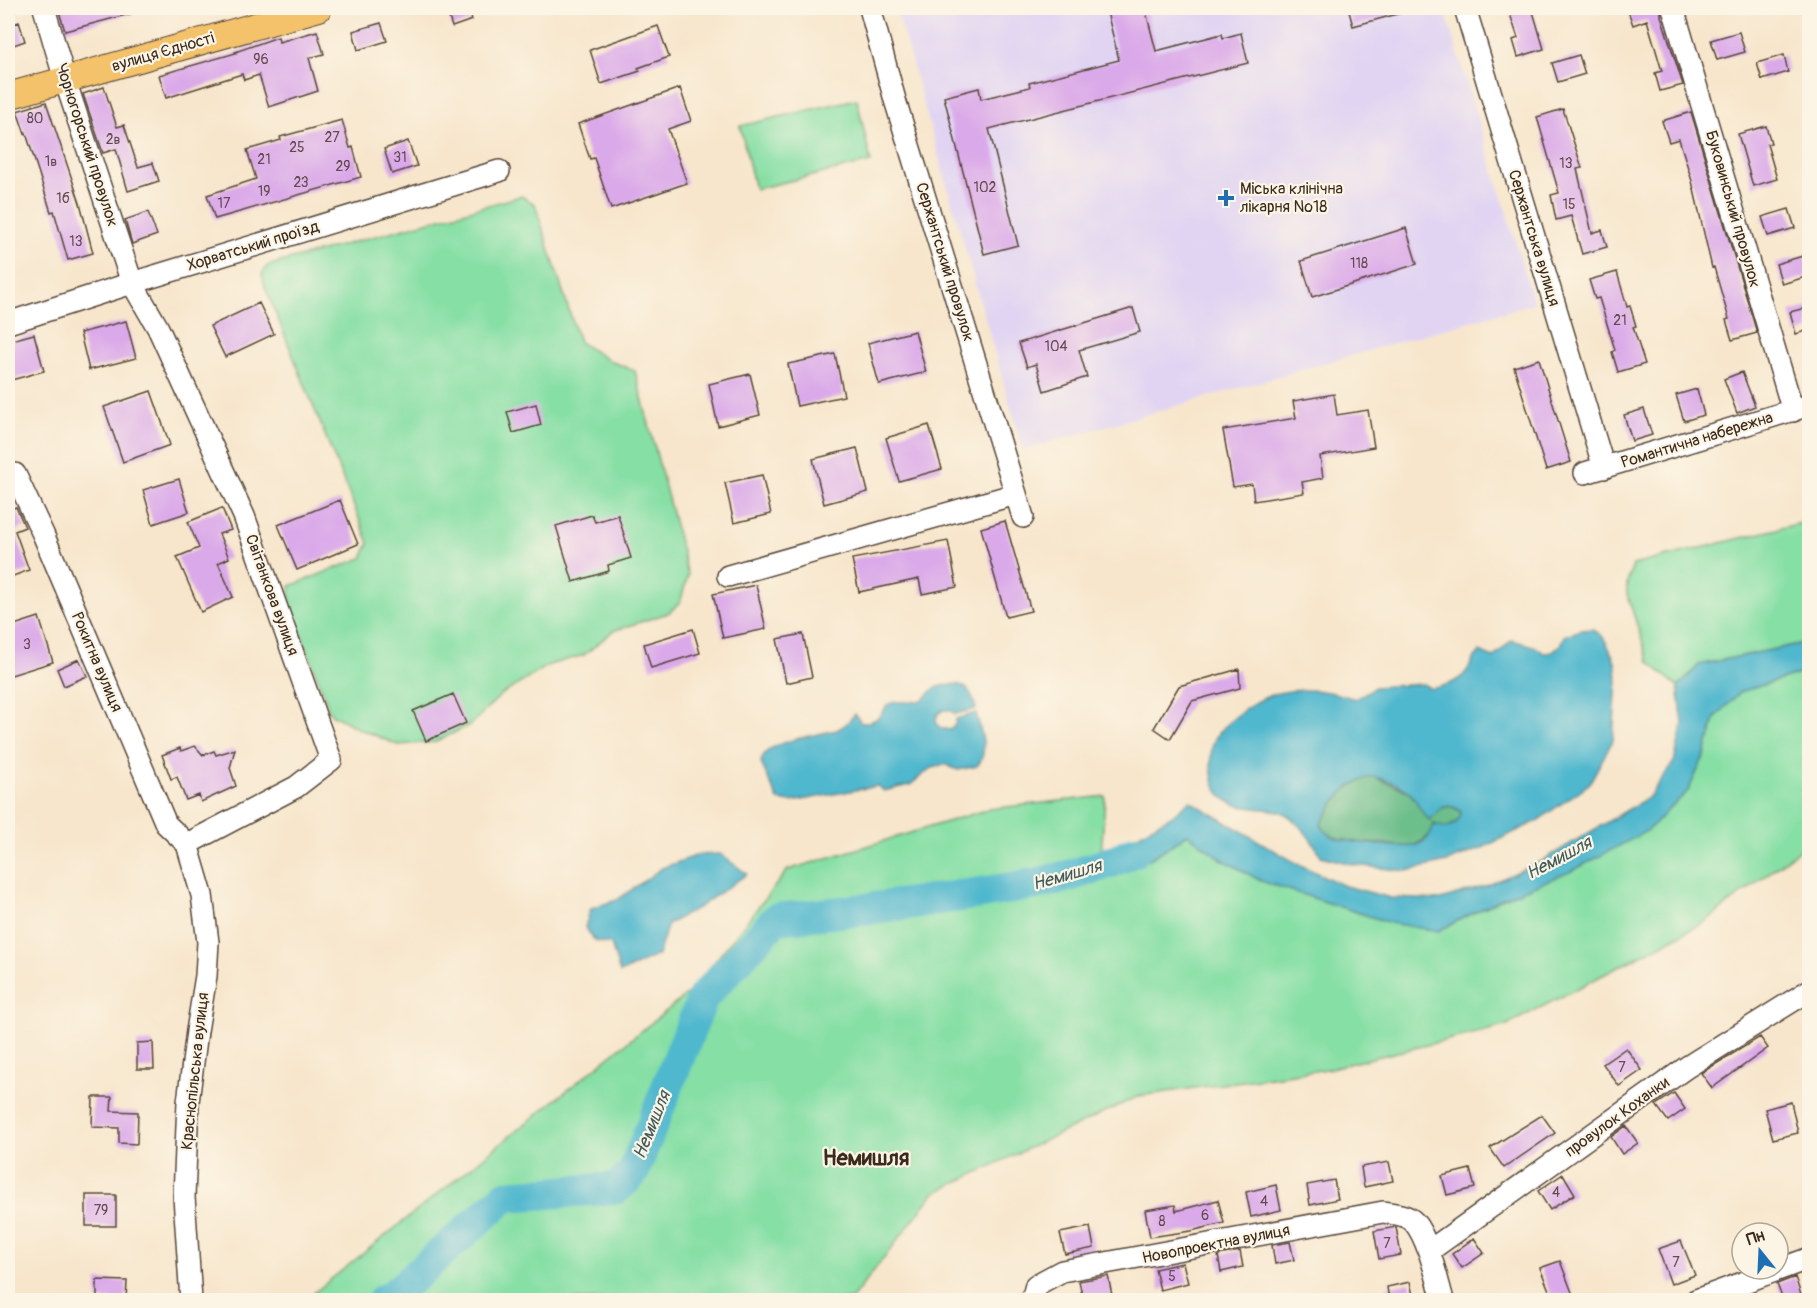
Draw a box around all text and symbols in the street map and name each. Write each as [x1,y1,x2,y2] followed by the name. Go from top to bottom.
[109,28,217,76] street label: вулиця Єдності
[253,51,269,68] house number: 96
[51,61,123,229] street label: Чорногорський провулок
[27,110,43,127] house number: 80
[1701,128,1765,290] street label: Буковинський провулок
[324,129,340,146] house number: 27
[106,131,120,148] house number: 2в
[289,139,305,156] house number: 25
[393,149,407,166] house number: 31
[257,151,271,168] house number: 21
[45,153,57,170] house number: 1в
[1559,155,1573,172] house number: 13
[335,158,351,175] house number: 29
[1504,167,1564,309] street label: Сержантська вулиця
[293,174,309,191] house number: 23
[974,179,997,196] house number: 102
[1240,179,1343,217] place label: Міська клінічна лікарня №18
[911,180,979,344] street label: Сержантський провулок
[258,183,270,200] house number: 19
[1217,189,1235,207] marker: Міська клінічна лікарня №18
[56,190,70,207] house number: 1б
[218,195,231,212] house number: 17
[1562,196,1576,213] house number: 15
[185,216,322,276] street label: Хорватський проїзд
[69,233,83,250] house number: 13
[1350,255,1368,272] house number: 118
[1613,312,1627,329] house number: 21
[1044,338,1068,355] house number: 104
[1619,407,1775,473] street label: Романтична набережна
[241,532,303,658] street label: Світанкова вулиця
[67,609,127,715] street label: Рокитна вулиця
[23,636,31,653] house number: 3
[1522,831,1597,885] water label: Немишля
[1030,854,1106,896] water label: Немишля
[177,991,213,1151] street label: Краснопільська вулиця
[1618,1059,1626,1076] house number: 7
[1561,1072,1673,1162] street label: провулок Коханки
[628,1086,677,1162] water label: Немишля
[823,1144,909,1172] district label: Немишля
[1552,1184,1560,1201] house number: 4
[1260,1193,1268,1210] house number: 4
[94,1202,108,1219] house number: 79
[1201,1207,1209,1224] house number: 6
[1158,1213,1166,1230] house number: 8
[1140,1220,1292,1268] street label: Новопроектна вулиця
[1730,1221,1790,1281] north arrow
[1744,1225,1767,1250] text: Пн
[1383,1235,1391,1252] house number: 7
[1672,1254,1680,1271] house number: 7
[1168,1268,1176,1285] house number: 5

